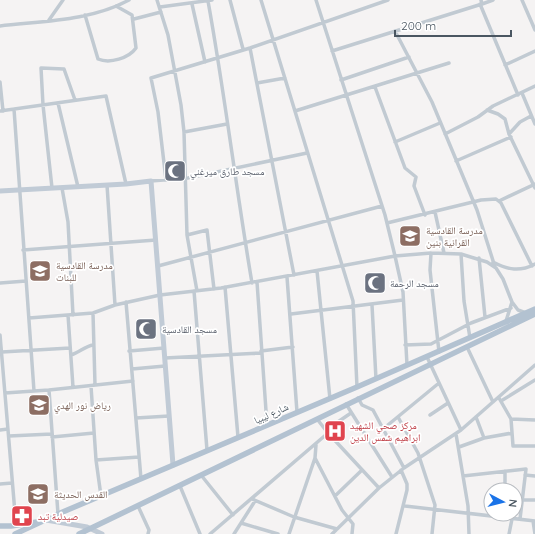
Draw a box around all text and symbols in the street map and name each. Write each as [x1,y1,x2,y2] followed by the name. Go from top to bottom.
[395,12,511,38] scale bar
[401,18,436,33] text: 200 m
[162,158,188,184] mosque icon: مسجد طارق ميرغني
[190,165,265,180] place label: مسجد طارق ميرغني
[397,223,423,249] school or university icon: مدرسة القادسية القرانية بنين
[426,224,483,249] place label: مدرسة القادسية القرانية بنين
[27,258,53,284] school or university icon: مدرسة القادسية للبنات
[56,259,113,284] place label: مدرسة القادسية للبنات
[362,270,388,296] mosque icon: مسجد الرحمة
[390,277,439,290] place label: مسجد الرحمة
[133,316,159,342] mosque icon: مسجد القادسية
[162,323,217,336] place label: مسجد القادسية
[26,392,52,418] school or university icon: رياض نور الهدي
[54,399,111,414] place label: رياض نور الهدي
[252,400,291,427] street label: شارع ليبيا
[322,418,348,444] hospital icon: مركز صحي الشهيد ابراهيم شمس الدين
[350,419,420,445] place label: مركز صحي الشهيد ابراهيم شمس الدين
[25,481,51,507] school or university icon: القدس الحديثة
[483,482,523,522] north arrow
[54,488,107,501] place label: القدس الحديثة
[505,498,520,508] text: N
[9,503,35,529] pharmacy icon: صيدلية تبد
[38,510,78,523] place label: صيدلية تبد

